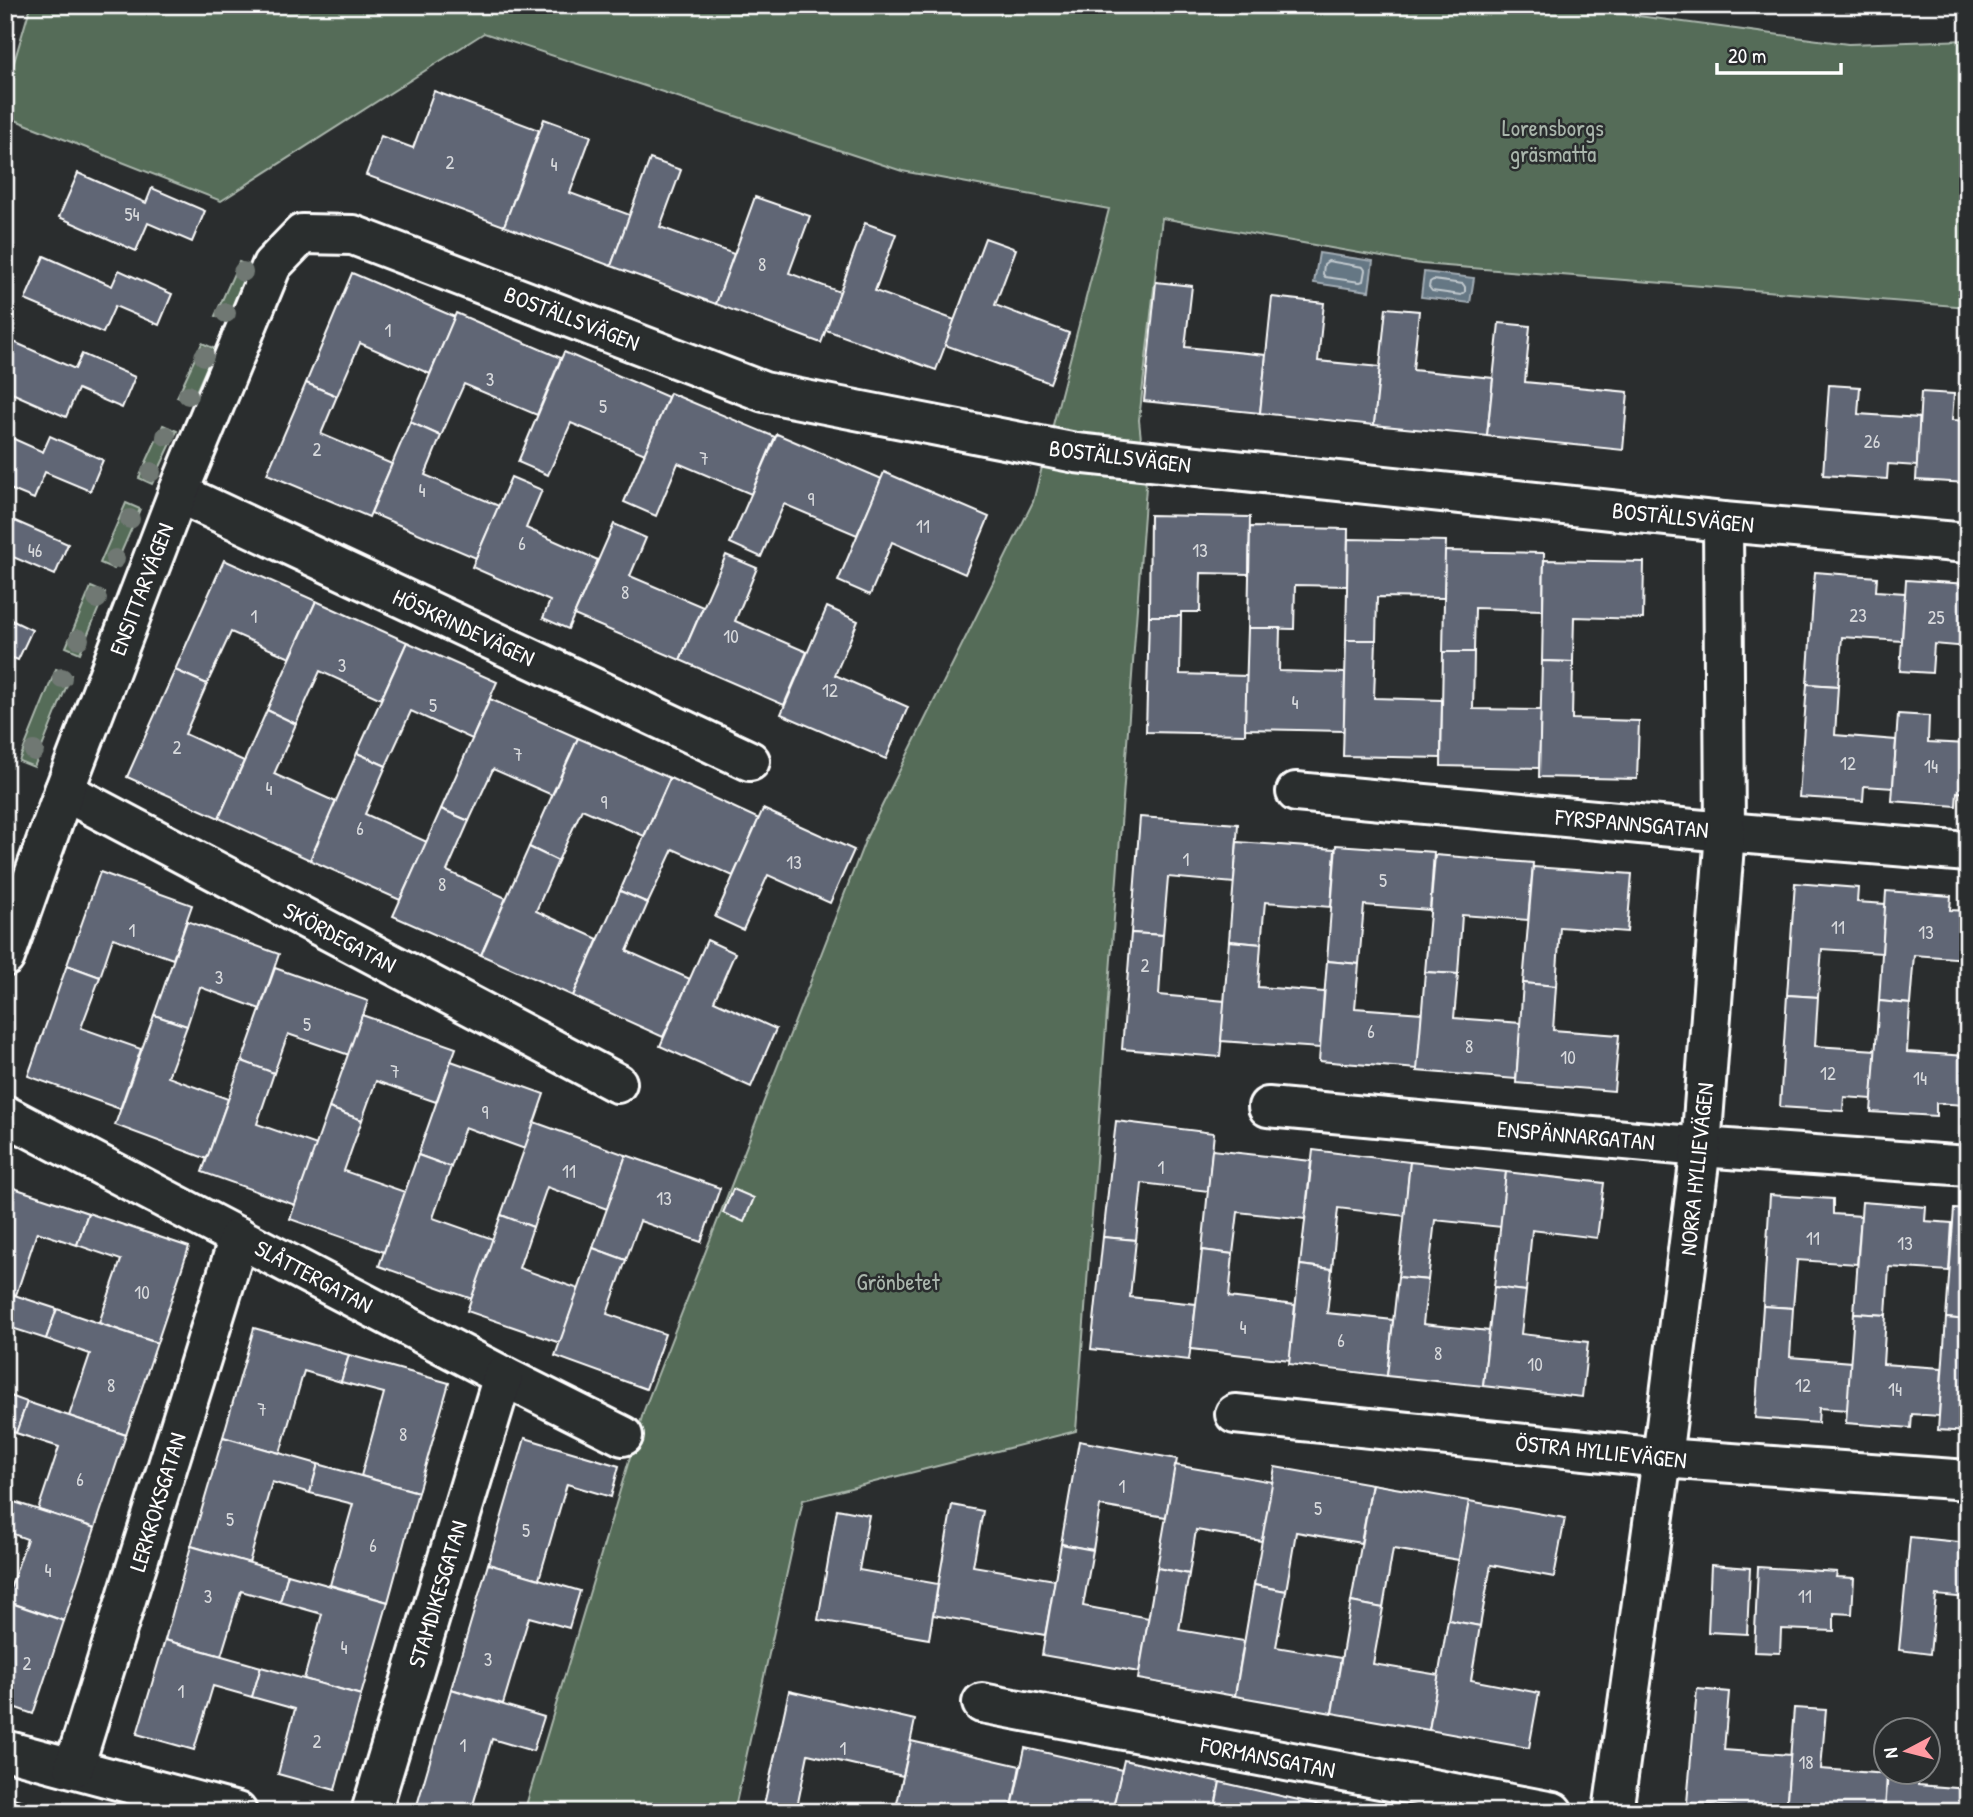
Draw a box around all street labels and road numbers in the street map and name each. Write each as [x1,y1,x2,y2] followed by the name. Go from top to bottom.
[500,278,644,358] street label: BOSTÄLLSVÄGEN
[1048,432,1192,480] street label: BOSTÄLLSVÄGEN
[1611,494,1755,540] street label: BOSTÄLLSVÄGEN
[102,518,180,660] street label: ENSITTARVÄGEN
[388,581,540,673] street label: HÖSKRINDEVÄGEN
[1553,801,1710,845] street label: FYRSPANNSGATAN
[278,894,402,980] street label: SKÖRDEGATAN
[1672,1081,1720,1257] street label: NORRA HYLLIEVÄGEN
[1496,1113,1656,1157] street label: ENSPÄNNARGATAN
[250,1232,378,1320] street label: SLÅTTERGATAN
[1514,1427,1688,1475] street label: ÖSTRA HYLLIEVÄGEN
[121,1429,193,1575] street label: LERKROKSGATAN
[400,1517,474,1671] street label: STAMDIKESGATAN
[1197,1729,1338,1785] street label: FORMANSGATAN

